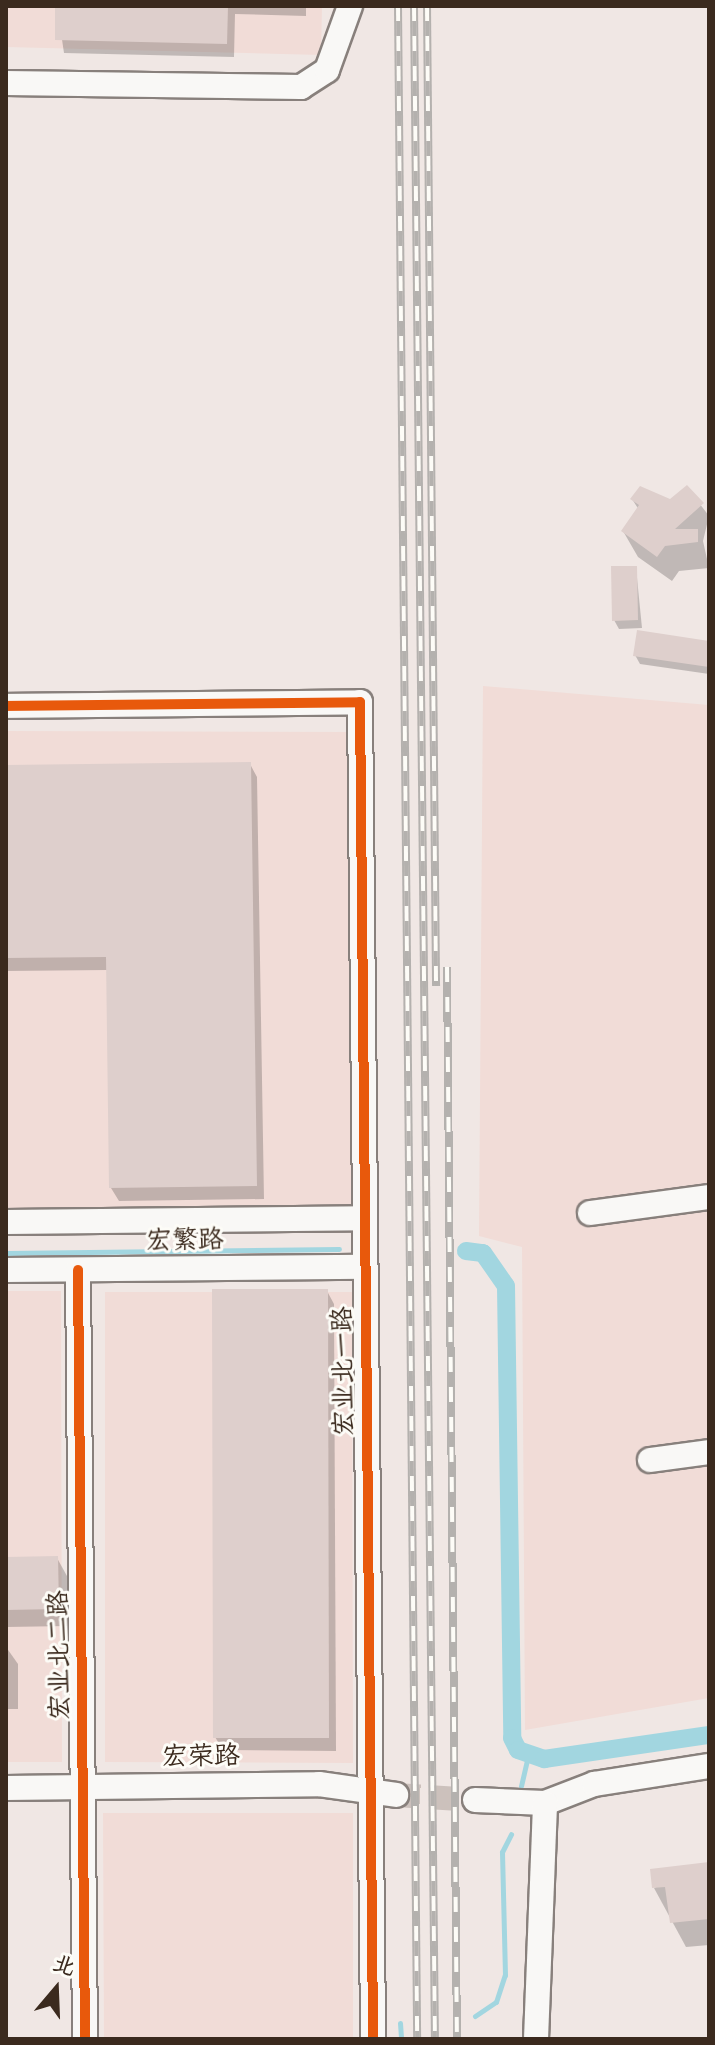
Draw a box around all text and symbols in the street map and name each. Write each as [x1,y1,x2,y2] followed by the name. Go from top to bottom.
[146,1225,224,1257] street label: 宏繁路
[327,1306,361,1436] street label: 宏业北一路
[43,1590,77,1720] street label: 宏业北二路
[162,1741,240,1773] street label: 宏荣路
[16,1949,96,2029] north arrow
[49,1949,79,1982] text: 北

